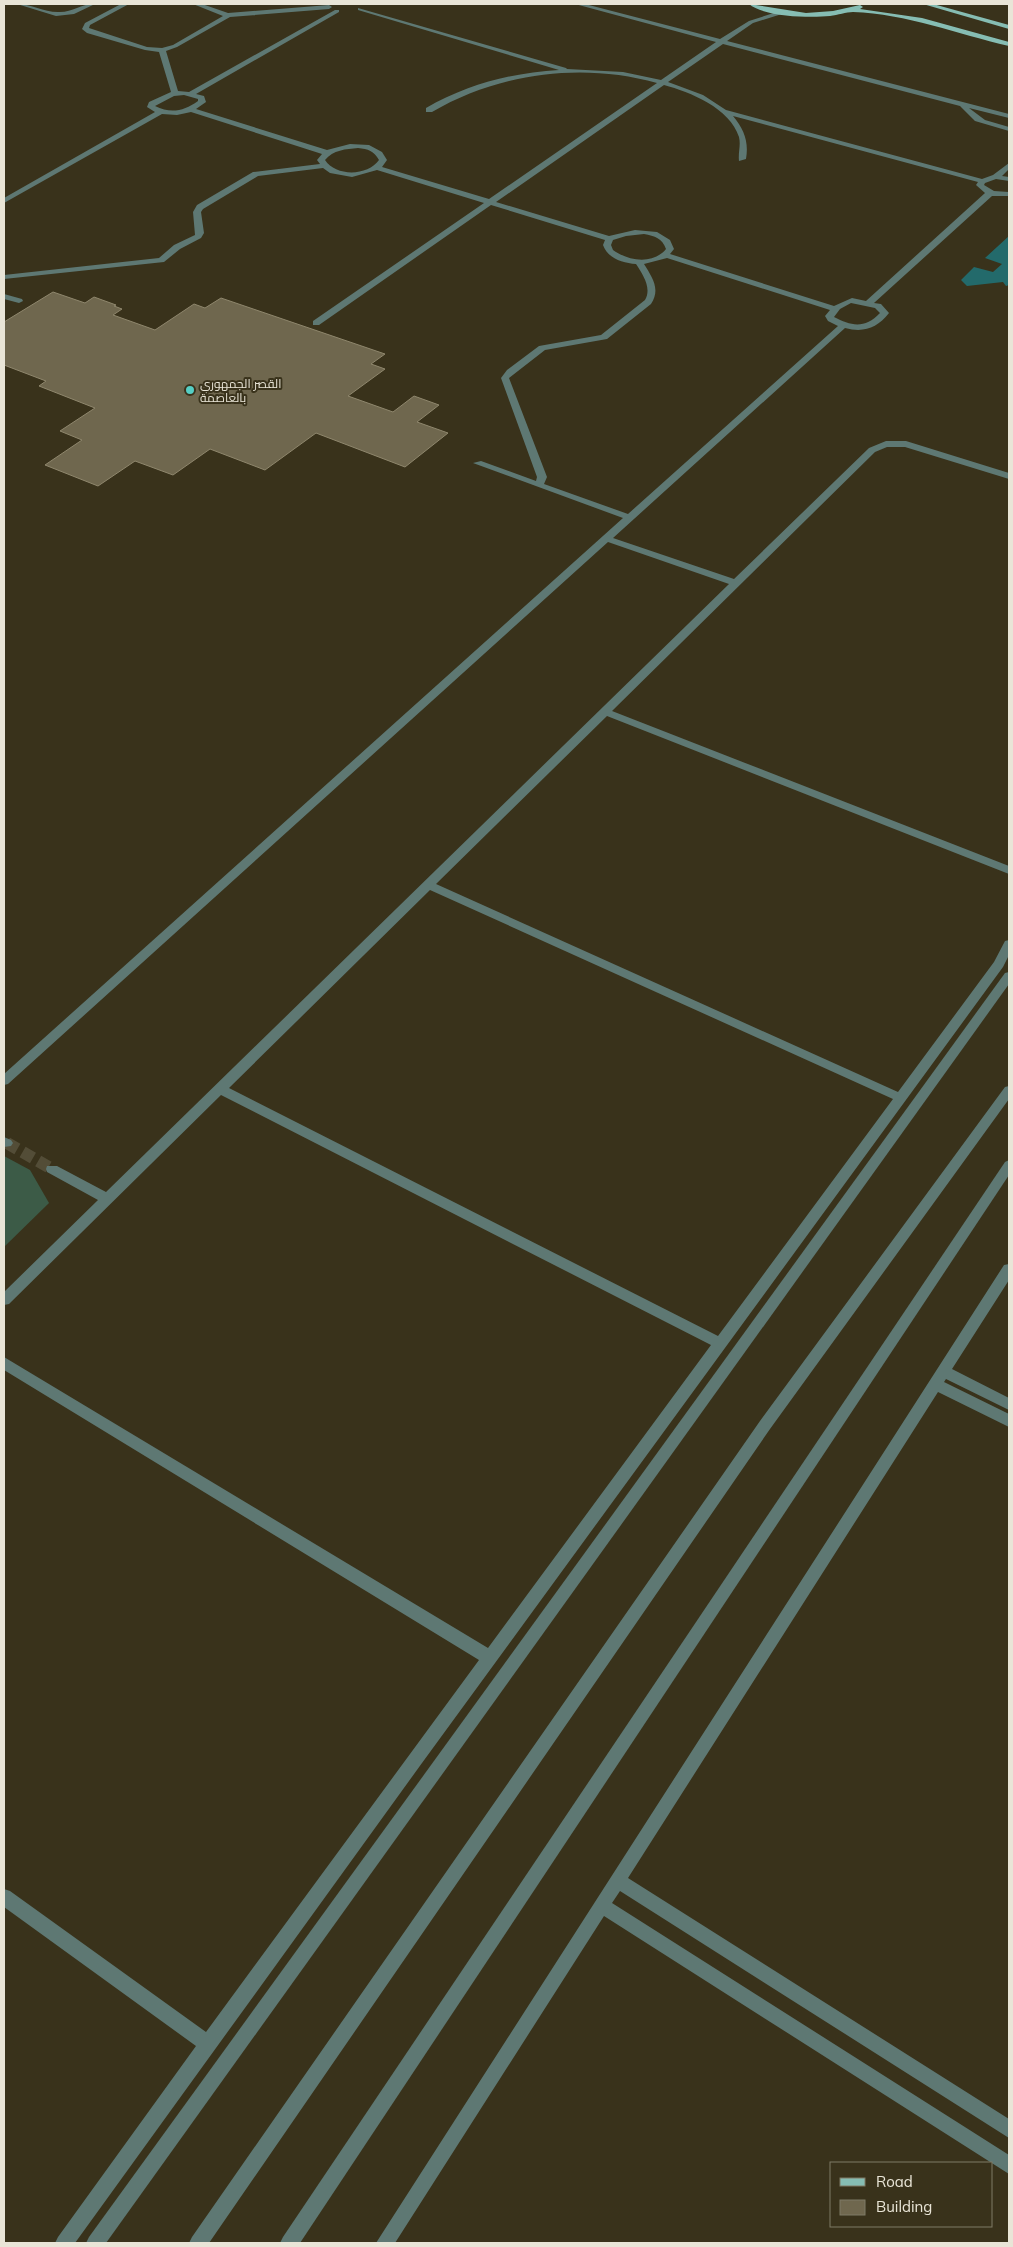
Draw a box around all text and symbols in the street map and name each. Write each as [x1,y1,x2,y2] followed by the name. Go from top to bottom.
[200,376,281,405] place label: القصر الجمهوري بالعاصمة
[184,384,196,396] marker: القصر الجمهوري بالعاصمة
[830,2162,993,2227] legend
[876,2172,913,2191] text: Road
[876,2197,932,2216] text: Building

